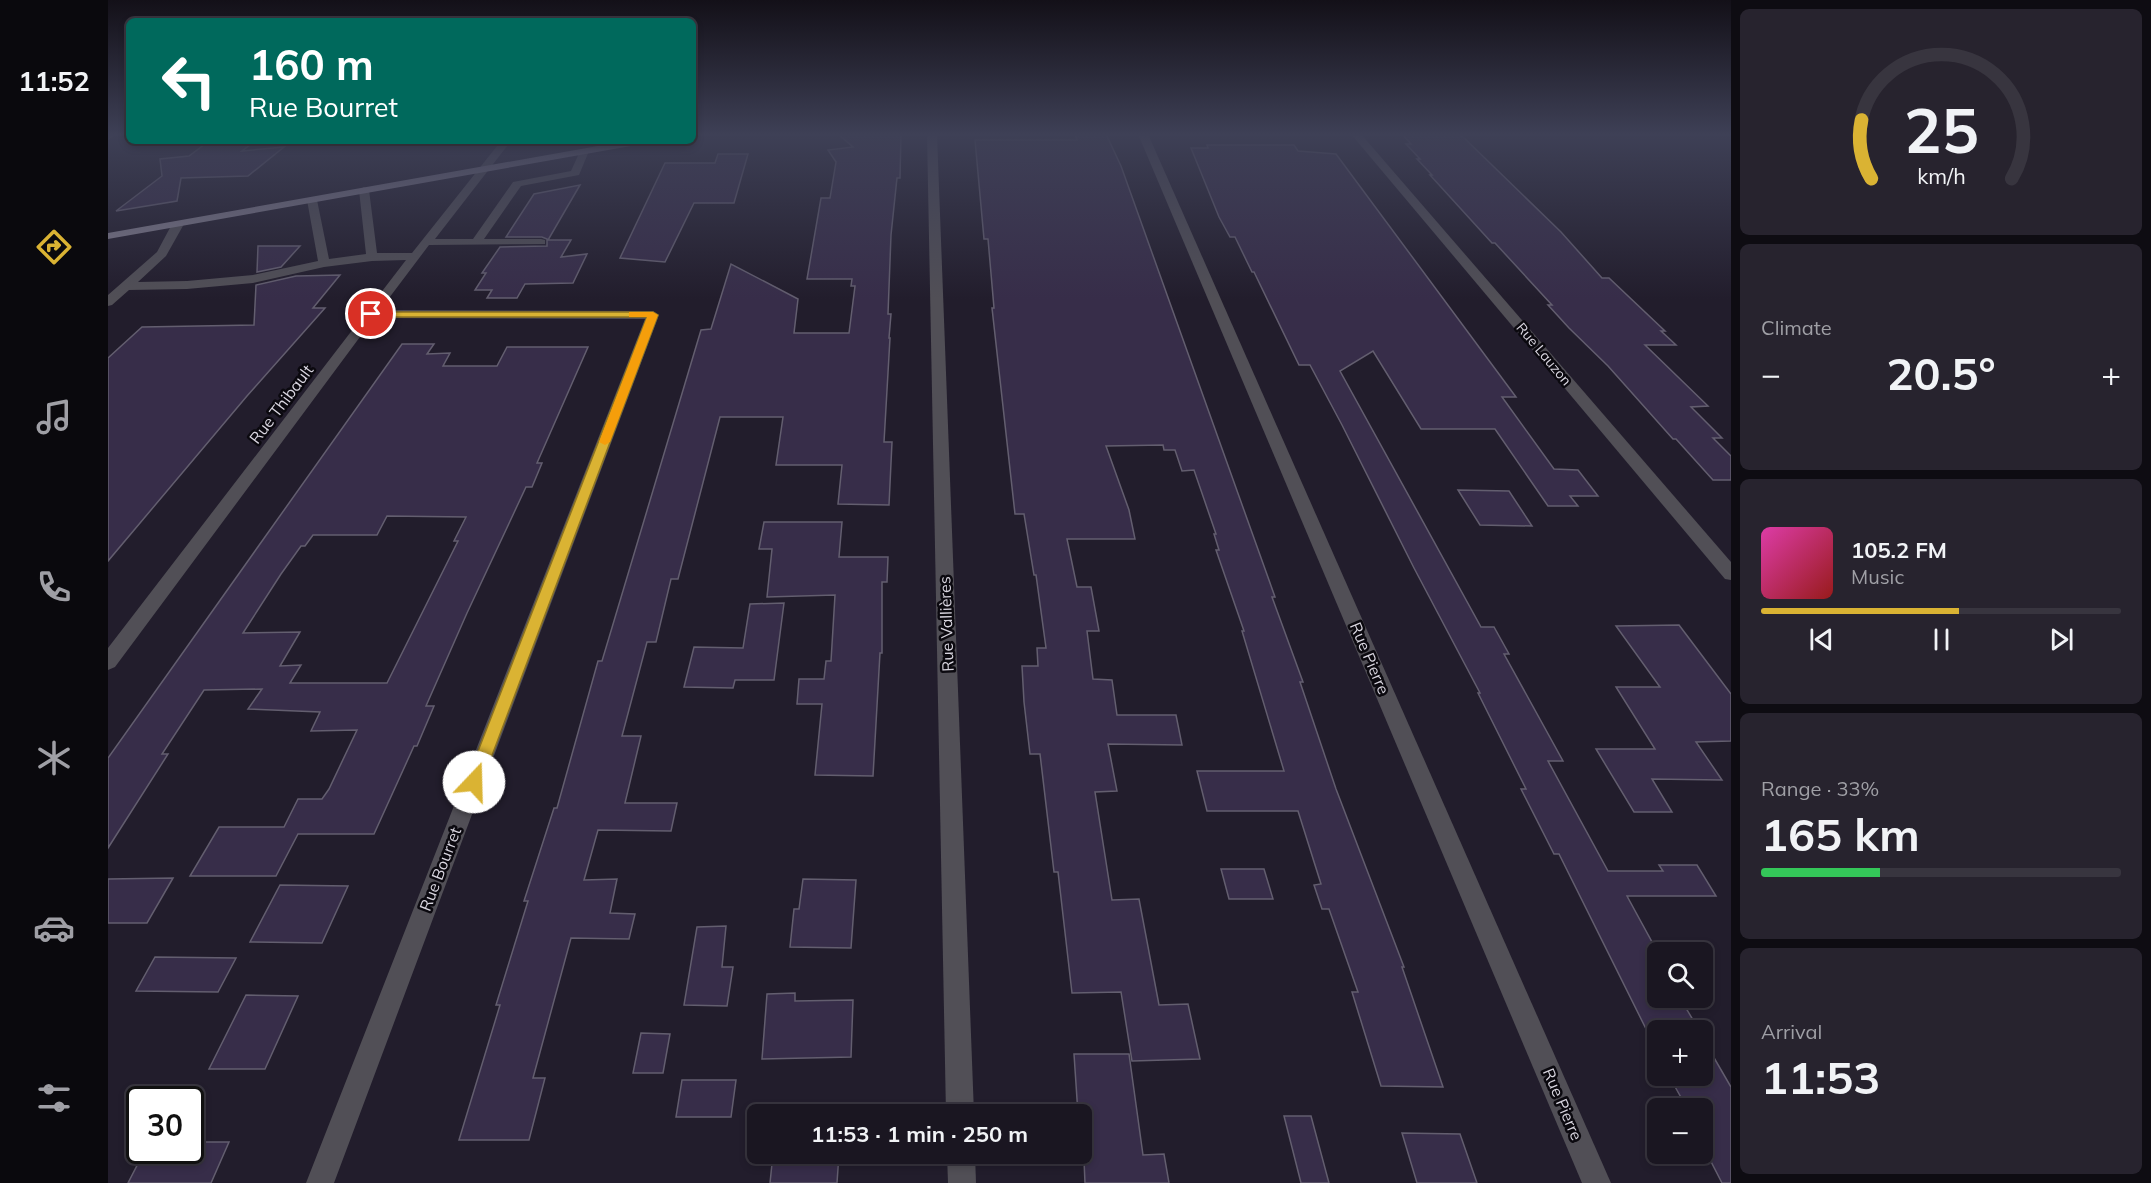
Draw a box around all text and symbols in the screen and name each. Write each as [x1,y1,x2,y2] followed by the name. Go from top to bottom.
[249,38,374,91] text: 160 m
[150,42,228,120] icon: left
[18,64,90,98] text: 11:52
[249,90,398,124] text: Rue Bourret
[1904,90,1978,169] text: 25
[1917,162,1965,189] text: km/h
[33,226,75,268] icon: directions
[345,288,396,339] pin
[354,297,387,330] icon: arrive
[1761,315,1832,340] text: Climate
[1513,319,1575,389] street label: Rue Lauzon
[1886,345,1996,401] text: 20.5°
[1761,353,1781,394] text: −
[2101,353,2121,394] text: +
[245,360,317,448] street label: Rue Thibault
[33,396,75,438] icon: music
[1851,536,1947,564] text: 105.2 FM
[1851,564,1904,589] text: Music
[33,566,75,608] icon: phone
[934,576,958,672] street label: Rue Vallières
[1346,619,1394,697] street label: Rue Pierre
[1805,623,1838,656] icon: previous
[1925,623,1958,656] icon: pause
[2045,623,2078,656] icon: next
[33,737,75,779] icon: climate
[442,750,506,814] position arrow
[1761,776,1879,801] text: Range · 33%
[1761,806,1920,862] text: 165 km
[415,824,465,914] street label: Rue Bourret
[33,907,75,949] icon: car
[1647,942,1713,1164] map controls
[1647,942,1713,1008] button: search
[1761,1019,1822,1044] text: Arrival
[1647,1020,1713,1086] button: +
[1761,1049,1880,1105] text: 11:53
[1539,1065,1587,1143] street label: Rue Pierre
[33,1077,75,1119] icon: filters
[126,1086,204,1164] speed limit sign: 30
[1647,1098,1713,1164] button: −
[811,1120,1028,1148] text: 11:53 · 1 min · 250 m

